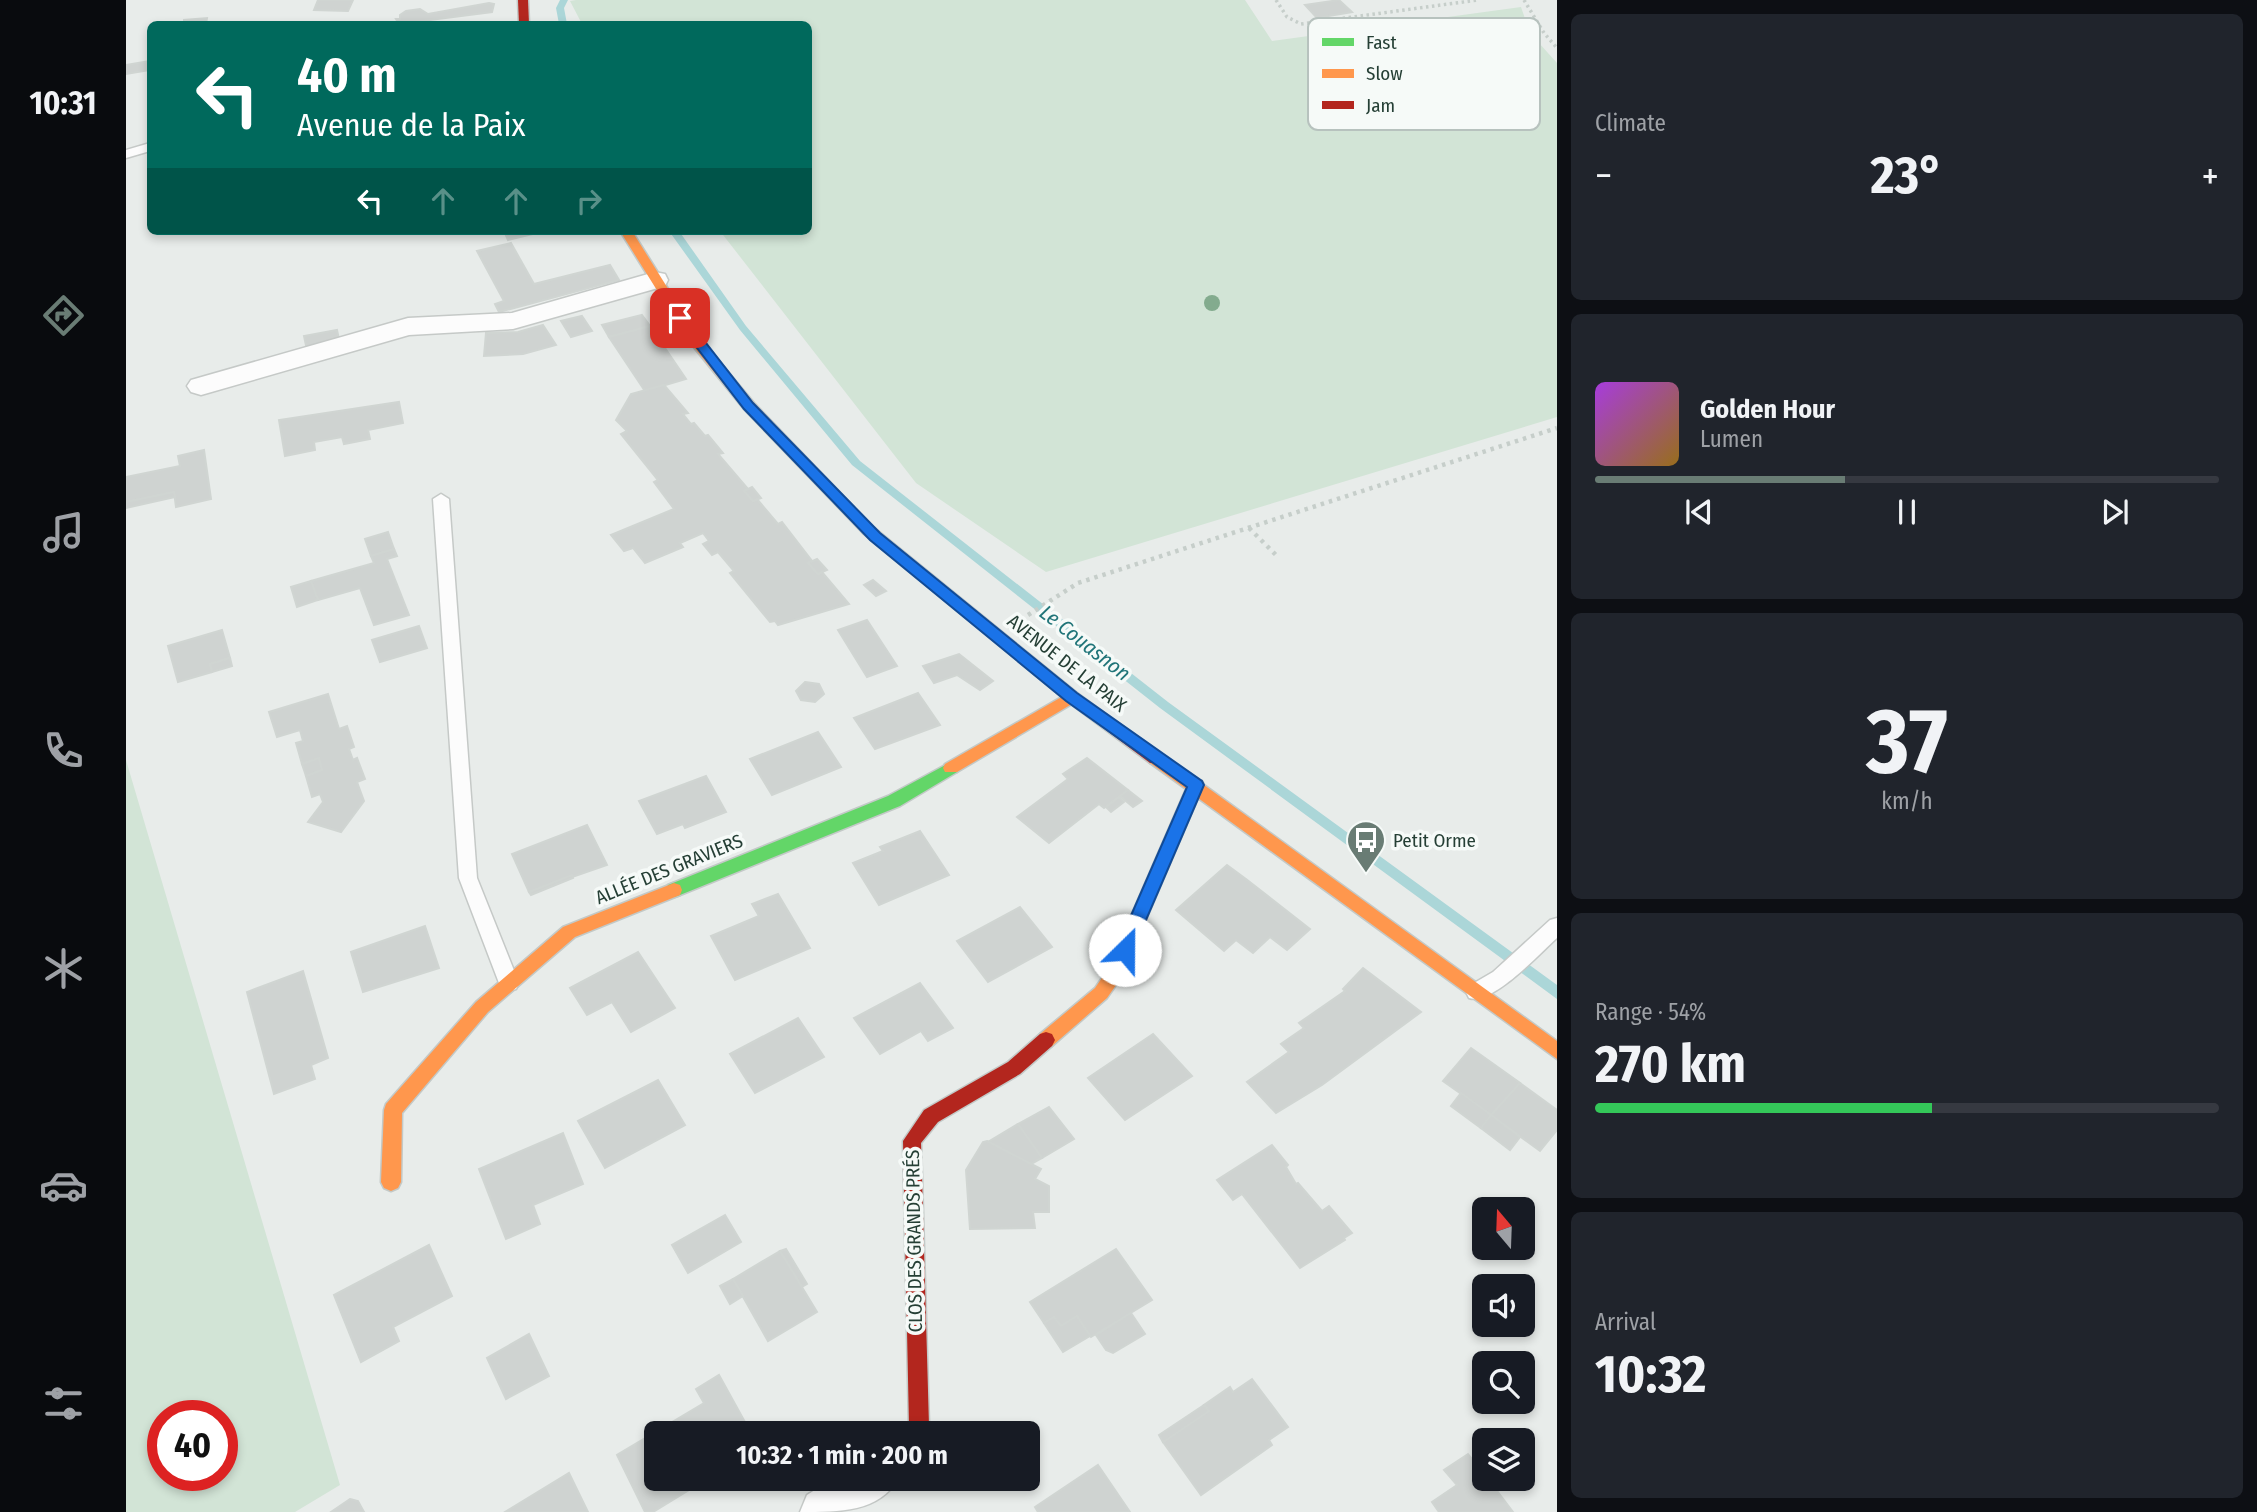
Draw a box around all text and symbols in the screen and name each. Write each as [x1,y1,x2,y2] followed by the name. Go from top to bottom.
[1308,18,1540,130] legend
[1366,31,1397,54] text: Fast
[297,46,397,105] text: 40 m
[182,49,273,140] icon: left
[1366,62,1403,85] text: Slow
[30,84,96,122] text: 10:31
[1366,94,1395,117] text: Jam
[297,106,525,144] text: Avenue de la Paix
[1595,109,1666,137] text: Climate
[1870,144,1943,207] text: 23°
[1595,153,1612,199] text: −
[2202,153,2219,199] text: +
[351,182,389,220] icon: left
[424,182,462,220] icon: ahead
[497,182,535,220] icon: ahead
[570,182,608,220] icon: right
[650,288,710,348] pin
[39,291,88,340] icon: directions
[661,299,699,337] icon: arrive
[1700,394,1835,425] text: Golden Hour
[1700,425,1763,453] text: Lumen
[1680,493,1718,531] icon: previous
[1888,493,1926,531] icon: pause
[2096,493,2134,531] icon: next
[39,508,88,557] icon: music
[1034,599,1136,687] water label: Le Couasnon
[1003,609,1132,717] street label: AVENUE DE LA PAIX
[1866,687,1948,796] text: 37
[39,726,88,775] icon: phone
[1881,787,1933,815] text: km/h
[1345,819,1387,874] bus stop icon: Petit Orme
[592,829,746,909] street label: ALLÉE DES GRAVIERS
[1393,829,1476,852] place label: Petit Orme
[1088,913,1162,987] position arrow
[39,944,88,993] icon: climate
[1595,998,1706,1026] text: Range · 54%
[1595,1033,1746,1096] text: 270 km
[901,1149,927,1333] street label: CLOS DES GRANDS PRÉS
[39,1161,88,1210] icon: car
[1472,1197,1535,1260] north arrow
[1472,1197,1535,1491] map controls
[1472,1274,1535,1337] button: sound
[1595,1308,1656,1336] text: Arrival
[1595,1343,1706,1406] text: 10:32
[1472,1351,1535,1414] button: search
[39,1379,88,1428] icon: filters
[147,1400,238,1491] speed limit sign: 40
[1472,1428,1535,1491] button: layers
[736,1440,948,1471] text: 10:32 · 1 min · 200 m

